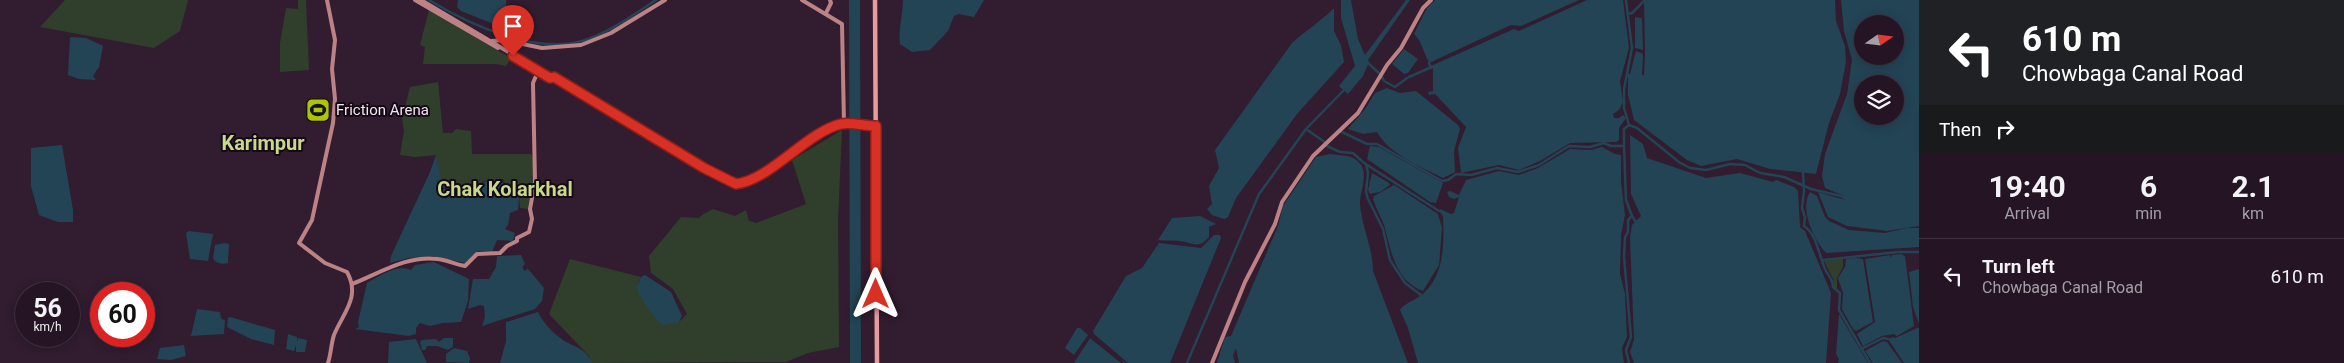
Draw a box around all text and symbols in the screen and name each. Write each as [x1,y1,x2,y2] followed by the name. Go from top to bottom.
[492,5,534,56] pin
[499,12,527,40] icon: arrive
[1854,15,1904,65] north arrow
[1854,15,1904,125] map controls
[2022,19,2121,60] text: 610 m
[1939,20,2004,85] icon: left
[2022,61,2243,86] text: Chowbaga Canal Road
[1854,75,1904,125] button: layers
[305,97,331,123] sports icon: Friction Arena
[336,101,429,119] place label: Friction Arena
[1991,115,2019,143] icon: right
[1939,118,1981,141] text: Then
[221,131,305,155] district label: Karimpur
[1988,169,2066,204] text: 19:40
[2140,169,2157,204] text: 6
[2231,169,2275,204] text: 2.1
[437,177,573,201] district label: Chak Kolarkhal
[2004,204,2050,223] text: Arrival
[2135,204,2162,223] text: min
[2242,204,2264,223] text: km
[1982,255,2055,278] text: Turn left
[1939,262,1967,290] icon: left
[2271,265,2324,288] text: 610 m
[849,267,901,319] position arrow
[1982,278,2143,297] text: Chowbaga Canal Road
[90,282,155,347] speed limit sign: 60
[33,294,62,323] text: 56
[33,320,62,334] text: km/h

